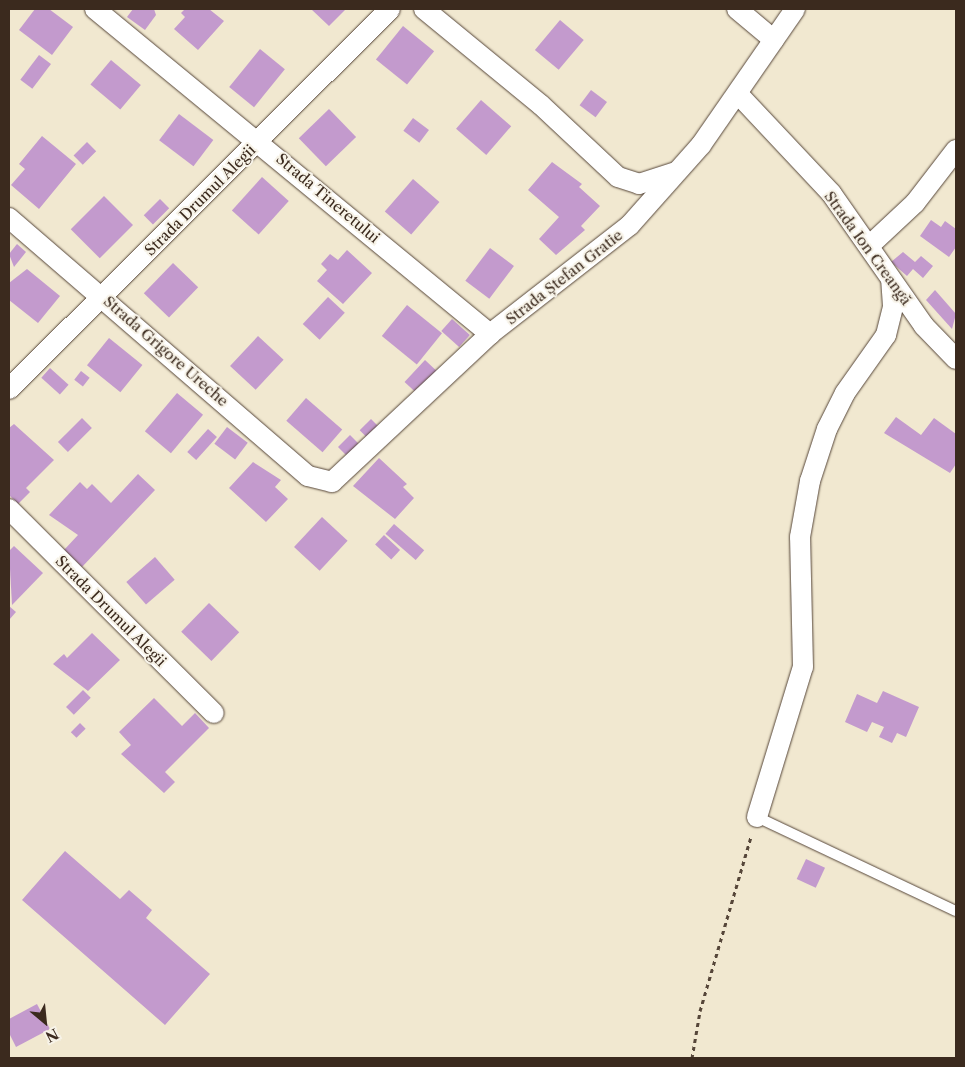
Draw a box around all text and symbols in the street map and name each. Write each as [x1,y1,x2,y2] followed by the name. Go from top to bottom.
[141,141,259,259] street label: Strada Drumul Alegii
[272,149,384,247] street label: Strada Tineretului
[821,187,915,309] street label: Strada Ion Creangă
[502,226,626,328] street label: Strada Ștefan Gratie
[100,292,232,410] street label: Strada Grigore Ureche
[52,552,170,670] street label: Strada Drumul Alegii
[20,997,70,1047] north arrow
[42,1024,62,1046] text: N

